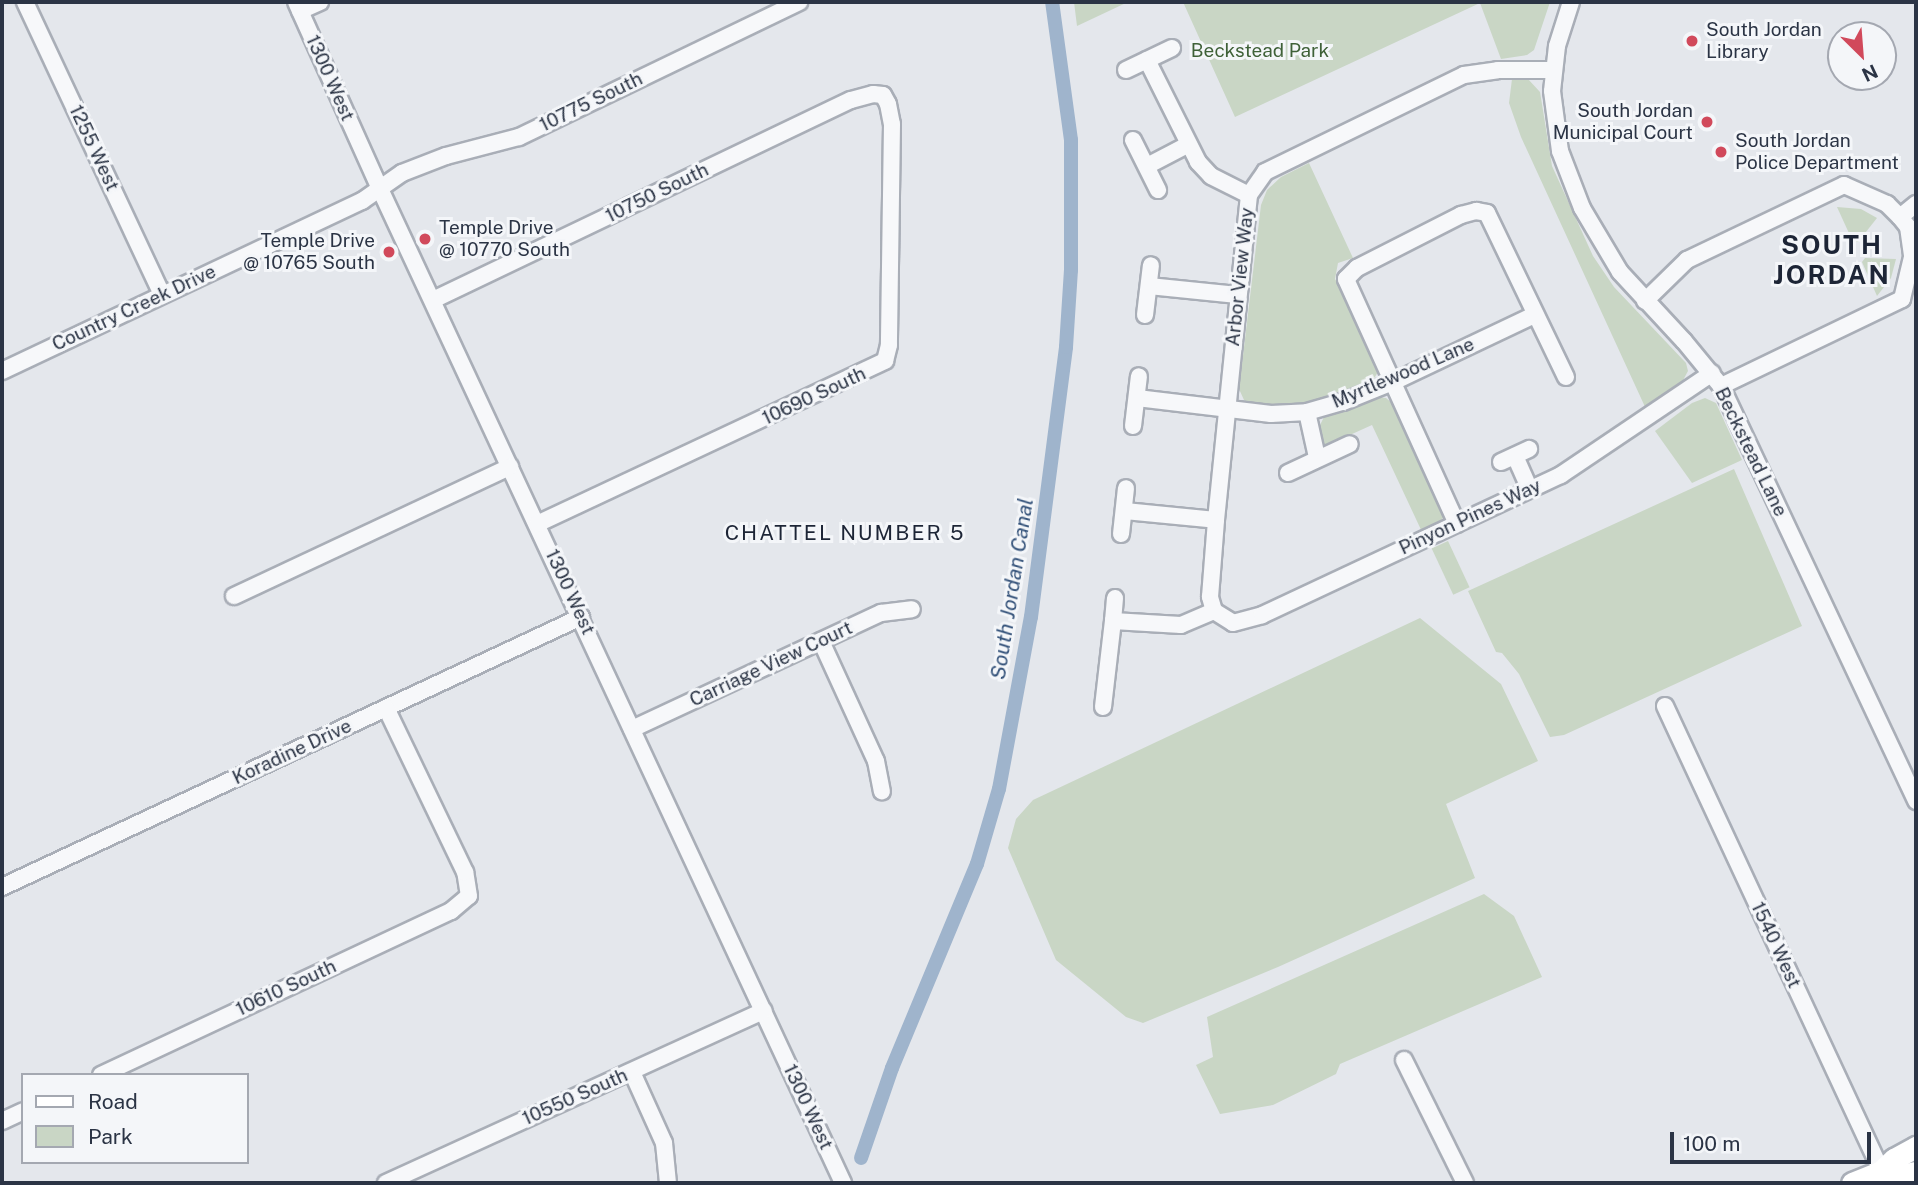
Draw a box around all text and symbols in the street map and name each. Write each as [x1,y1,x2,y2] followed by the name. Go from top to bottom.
[1706,19,1822,63] place label: South Jordan Library
[1827,21,1897,91] north arrow
[301,31,359,125] street label: 1300 West
[1684,33,1700,49] marker: South Jordan Library
[1191,40,1329,62] park label: Beckstead Park
[1859,60,1881,86] text: N
[536,67,646,137] street label: 10775 South
[1553,100,1693,144] place label: South Jordan Municipal Court
[64,101,124,195] street label: 1255 West
[1699,114,1715,130] marker: South Jordan Municipal Court
[1735,130,1899,174] place label: South Jordan Police Department
[1713,144,1729,160] marker: South Jordan Police Department
[602,158,712,228] street label: 10750 South
[1221,206,1259,348] street label: Arbor View Way
[439,217,570,261] place label: Temple Drive @ 10770 South
[1774,229,1890,290] district label: SOUTH JORDAN
[243,230,375,274] place label: Temple Drive @ 10765 South
[417,231,433,247] marker: Temple Drive @ 10770 South
[381,244,397,260] marker: Temple Drive @ 10765 South
[49,260,219,356] street label: Country Creek Drive
[1328,333,1478,413] street label: Myrtlewood Lane
[759,362,869,430] street label: 10690 South
[1710,384,1792,520] street label: Beckstead Lane
[1395,474,1545,560] street label: Pinyon Pines Way
[985,497,1039,681] water label: South Jordan Canal
[727,520,963,546] district label: CHATTEL NUMBER 5
[540,545,600,639] street label: 1300 West
[686,616,856,712] street label: Carriage View Court
[229,714,355,790] street label: Koradine Drive
[1746,898,1806,992] street label: 1540 West
[232,955,340,1021] street label: 10610 South
[778,1060,838,1154] street label: 1300 West
[519,1064,631,1130] street label: 10550 South
[21,1073,248,1164] legend
[88,1089,138,1114] text: Road
[1673,1118,1874,1162] scale bar
[88,1124,133,1149] text: Park
[1683,1131,1740,1156] text: 100 m

